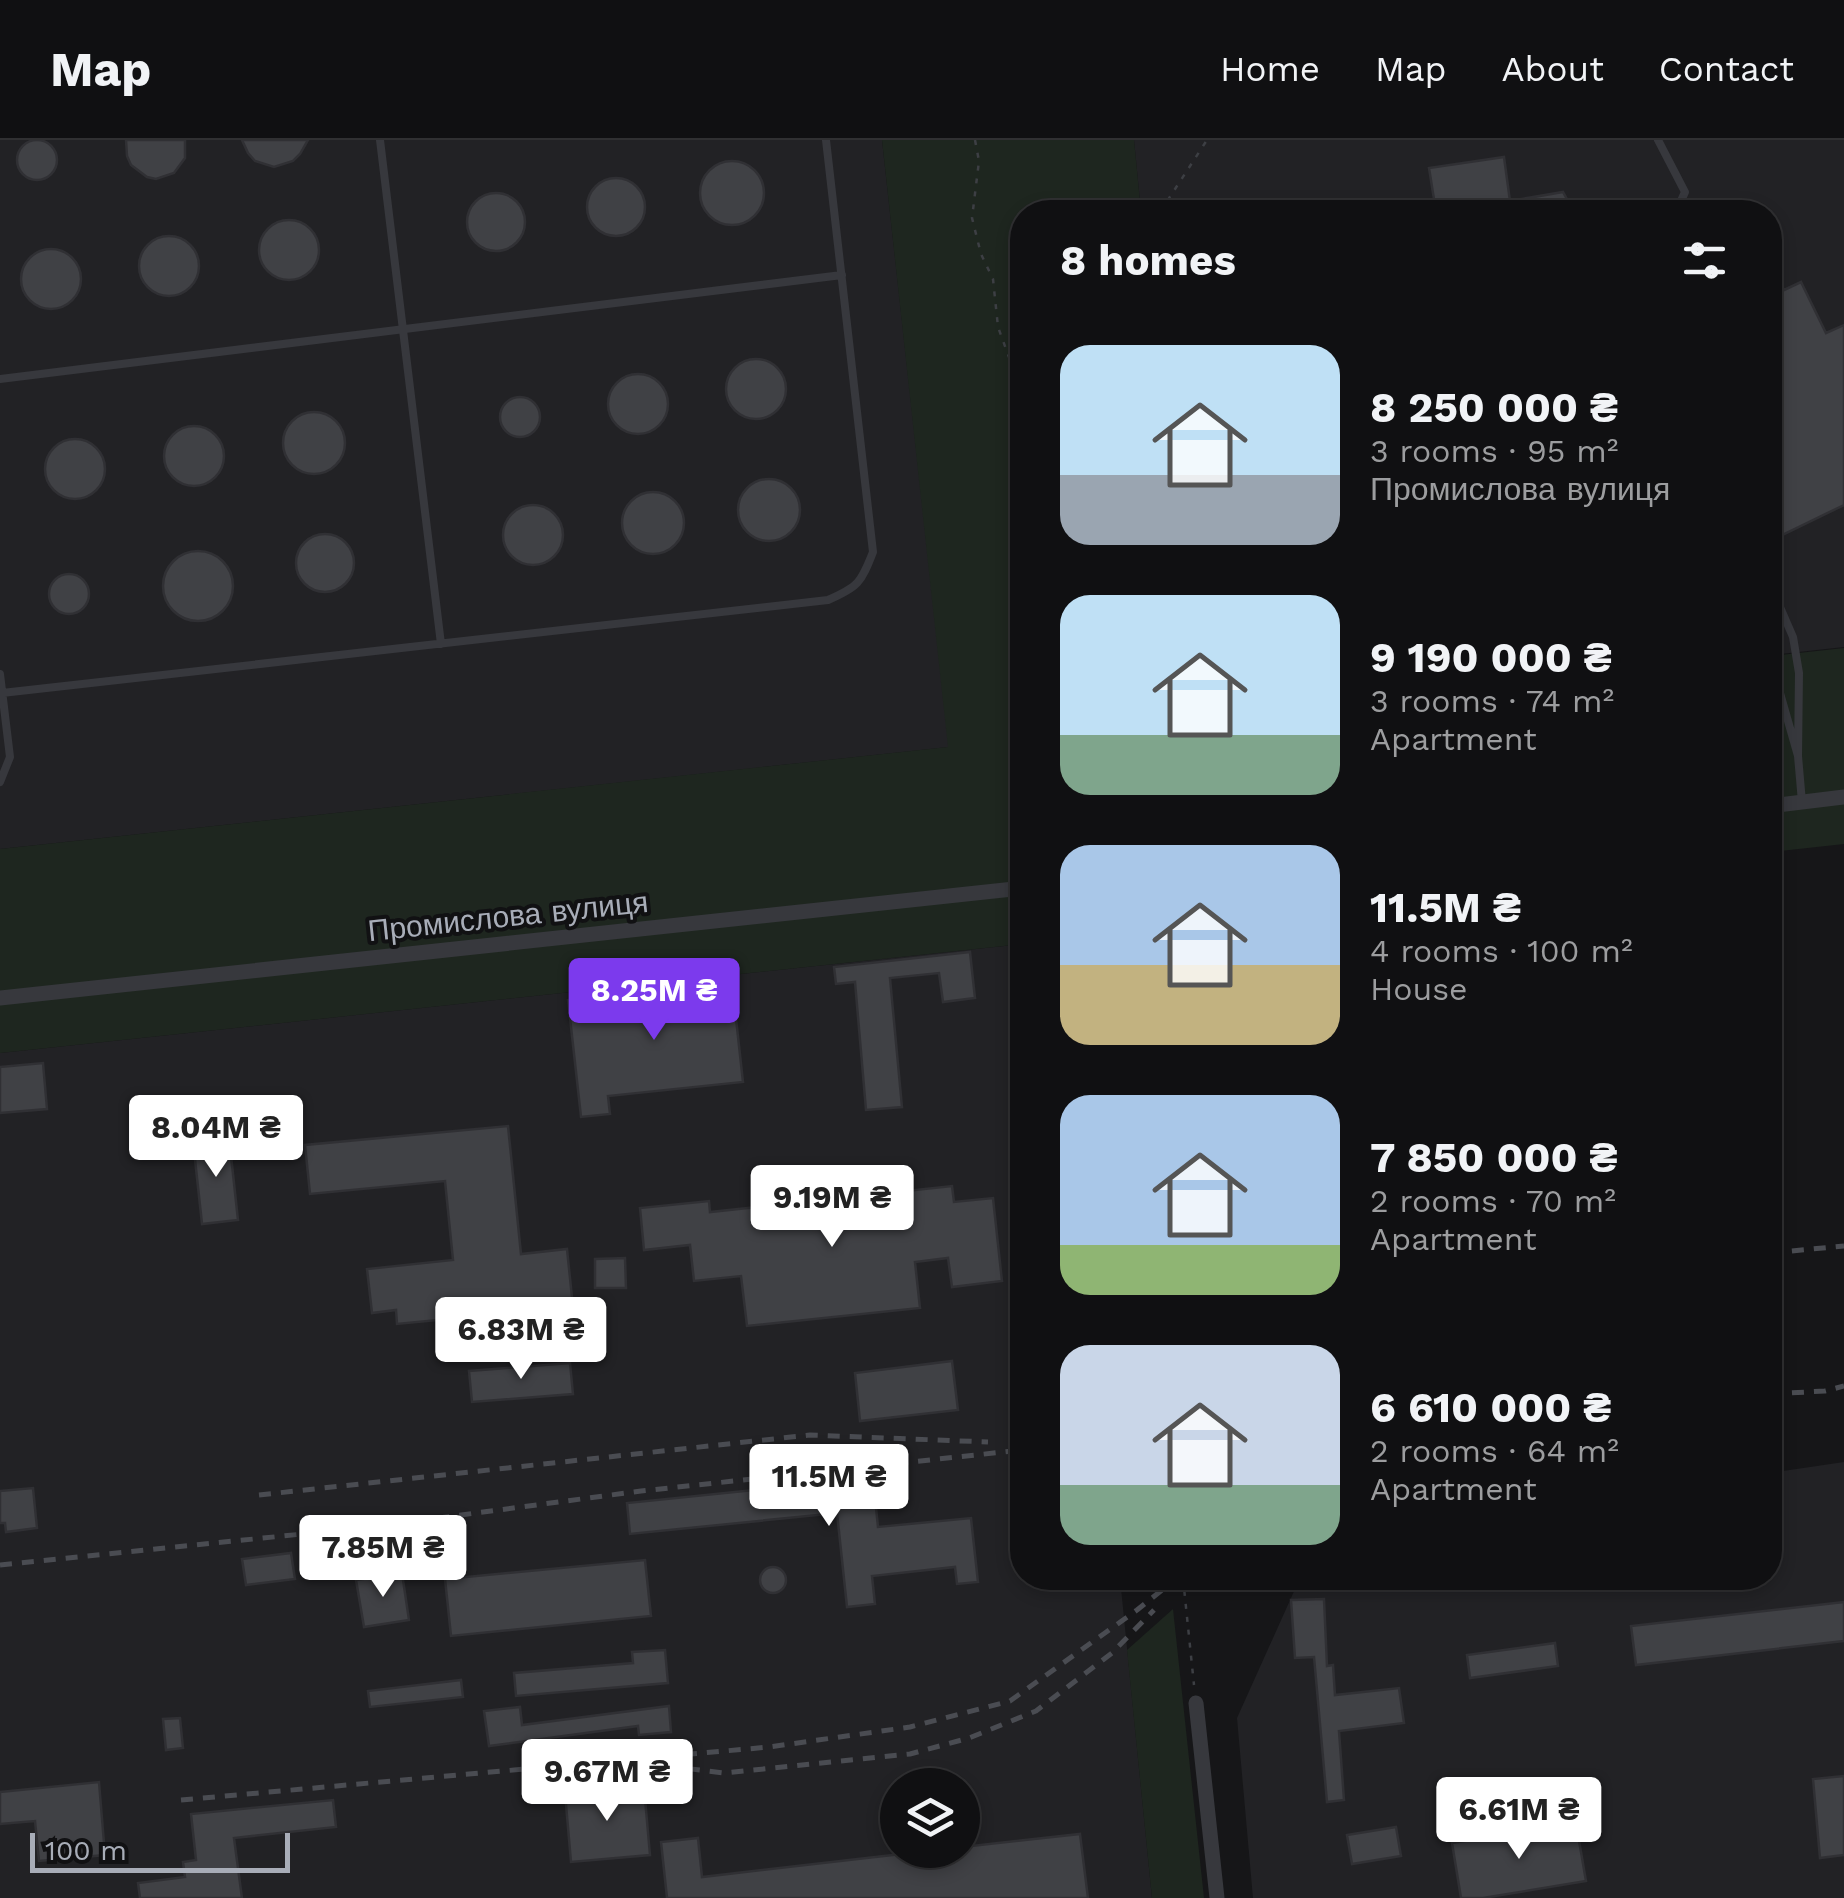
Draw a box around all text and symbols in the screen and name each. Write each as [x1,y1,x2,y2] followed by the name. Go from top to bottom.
[50,41,151,98] text: Map
[1220,48,1320,90] text: Home
[1375,48,1447,90] text: Map
[1502,48,1604,90] text: About
[1659,48,1794,90] text: Contact
[1677,233,1732,288] icon: filters
[1060,236,1236,285] text: 8 homes
[1370,383,1618,432] text: 8 250 000 ₴
[1140,385,1260,505] icon: home
[1370,432,1618,470] text: 3 rooms · 95 m²
[1370,470,1670,508] text: Промислова вулиця
[1370,633,1612,682] text: 9 190 000 ₴
[1140,635,1260,755] icon: home
[1370,682,1614,720] text: 3 rooms · 74 m²
[1370,720,1537,758] text: Apartment
[1370,883,1521,932] text: 11.5M ₴
[366,884,650,948] street label: Промислова вулиця
[1140,885,1260,1005] icon: home
[1370,932,1633,970] text: 4 rooms · 100 m²
[562,958,746,1043] pin: 8.25M ₴
[1370,970,1468,1008] text: House
[591,971,717,1009] text: 8.25M ₴
[124,1095,308,1180] pin: 8.04M ₴
[151,1108,281,1146] text: 8.04M ₴
[1370,1133,1618,1182] text: 7 850 000 ₴
[1140,1135,1260,1255] icon: home
[740,1165,924,1250] pin: 9.19M ₴
[773,1178,891,1216] text: 9.19M ₴
[1370,1182,1616,1220] text: 2 rooms · 70 m²
[1370,1220,1537,1258] text: Apartment
[429,1297,613,1382] pin: 6.83M ₴
[457,1310,585,1348] text: 6.83M ₴
[1370,1383,1611,1432] text: 6 610 000 ₴
[1140,1385,1260,1505] icon: home
[1370,1432,1619,1470] text: 2 rooms · 64 m²
[737,1444,921,1529] pin: 11.5M ₴
[771,1457,887,1495] text: 11.5M ₴
[1370,1470,1537,1508] text: Apartment
[291,1515,475,1600] pin: 7.85M ₴
[321,1528,445,1566] text: 7.85M ₴
[515,1739,699,1824] pin: 9.67M ₴
[544,1752,670,1790] text: 9.67M ₴
[880,1768,980,1868] map controls
[880,1768,980,1868] button: layers
[1427,1777,1611,1862] pin: 6.61M ₴
[1458,1790,1580,1828] text: 6.61M ₴
[30,1828,290,1872] scale bar
[45,1834,127,1867] text: 100 m

